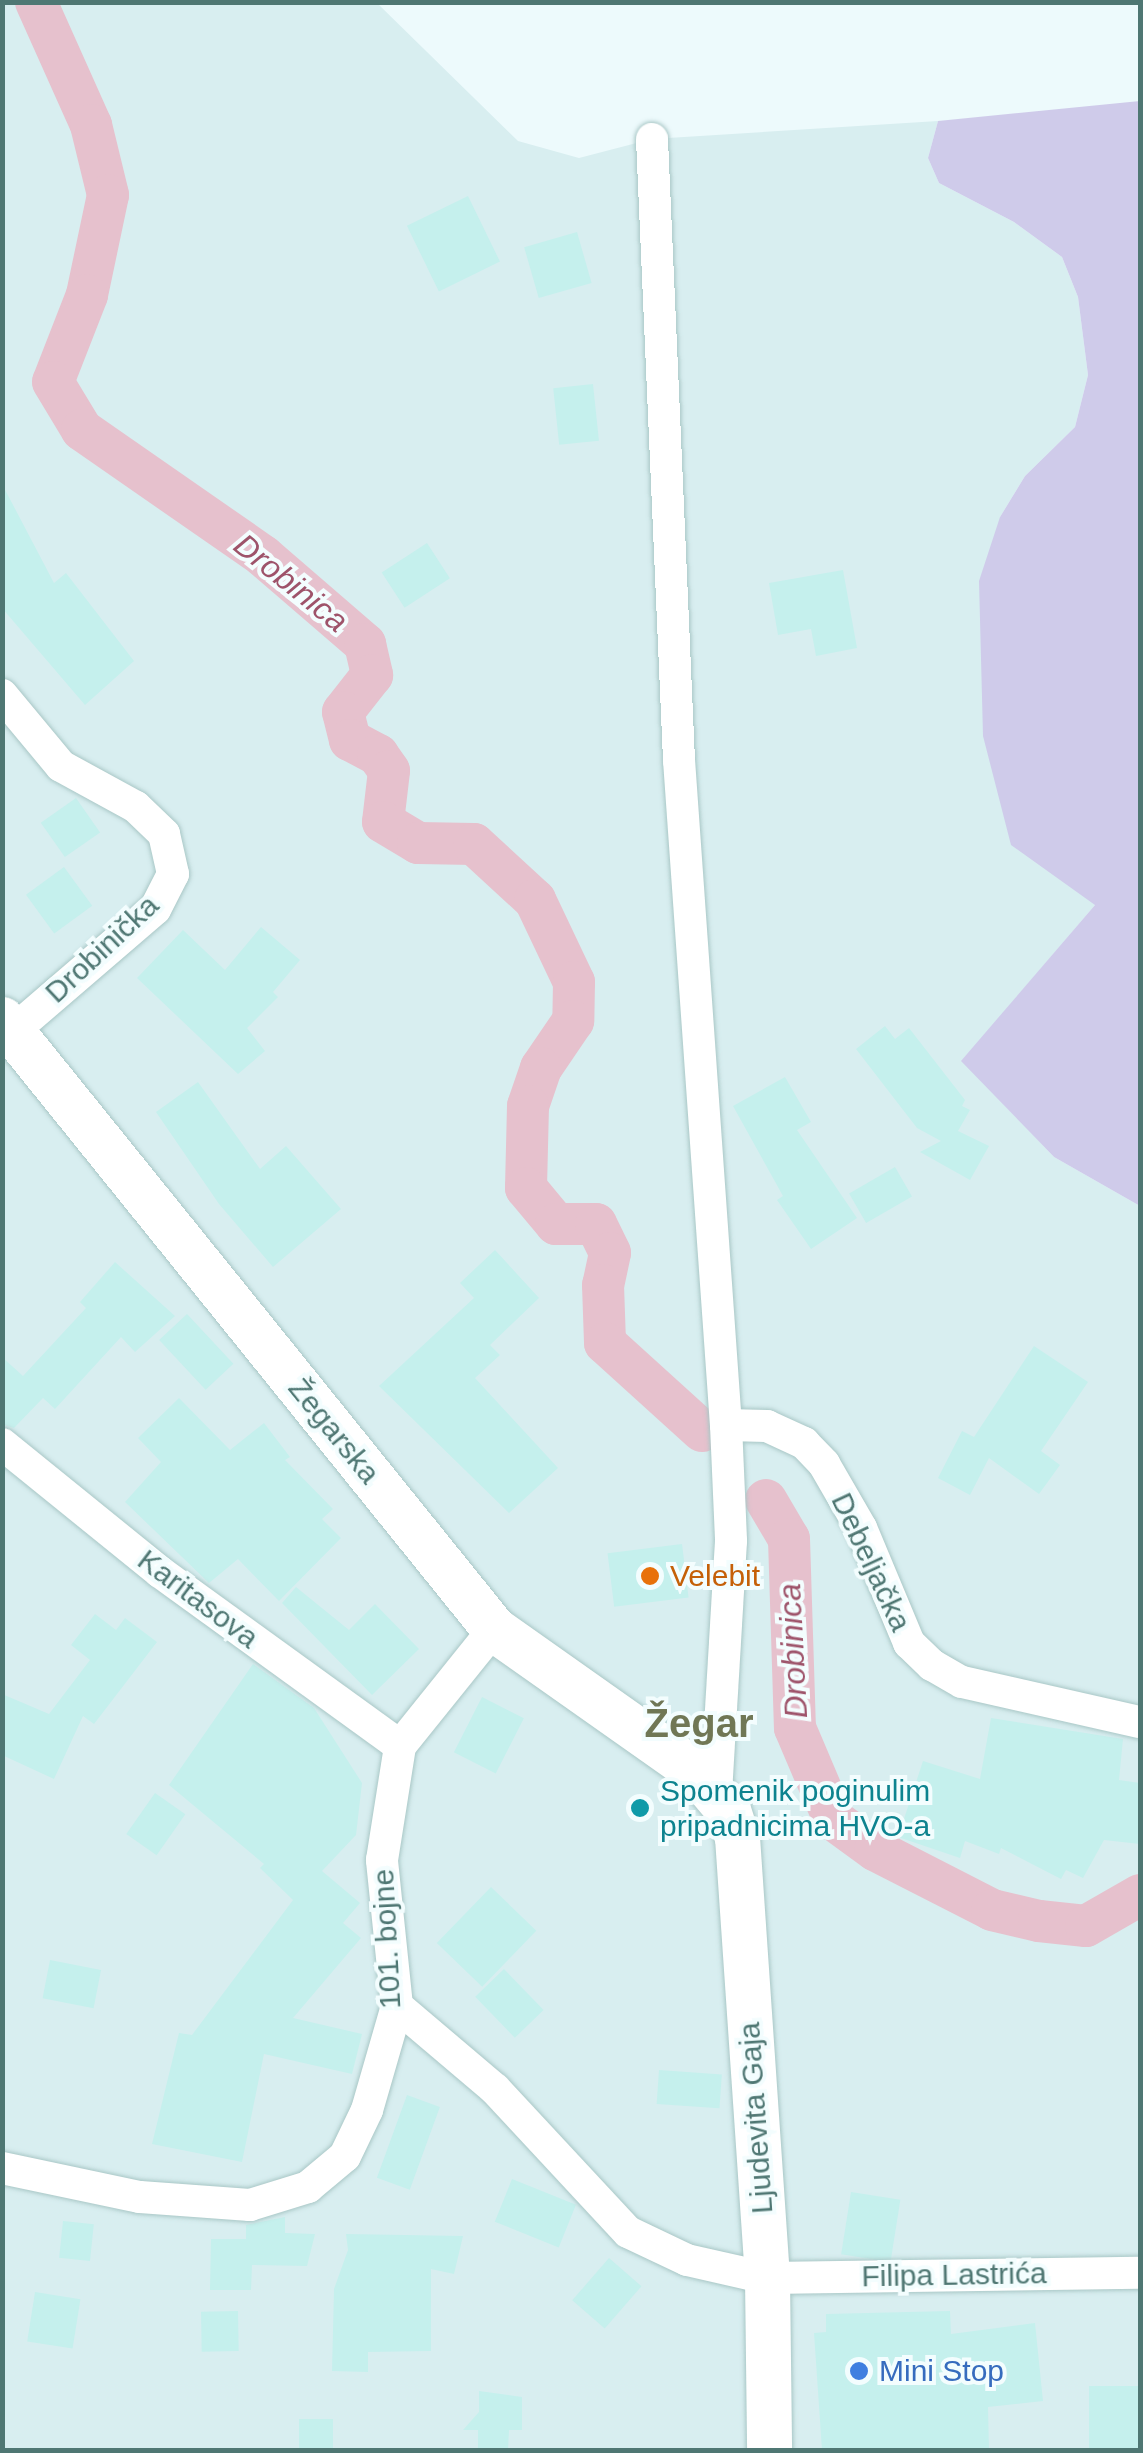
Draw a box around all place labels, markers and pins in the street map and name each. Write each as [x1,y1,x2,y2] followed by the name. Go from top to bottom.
[670,1558,760,1594] place label: Velebit
[639,1565,661,1587] marker: Velebit
[660,1773,930,1844] place label: Spomenik poginulim pripadnicima HVO-a
[629,1797,651,1819] marker: Spomenik poginulim pripadnicima HVO-a
[879,2353,1004,2389] place label: Mini Stop
[848,2360,870,2382] marker: Mini Stop

